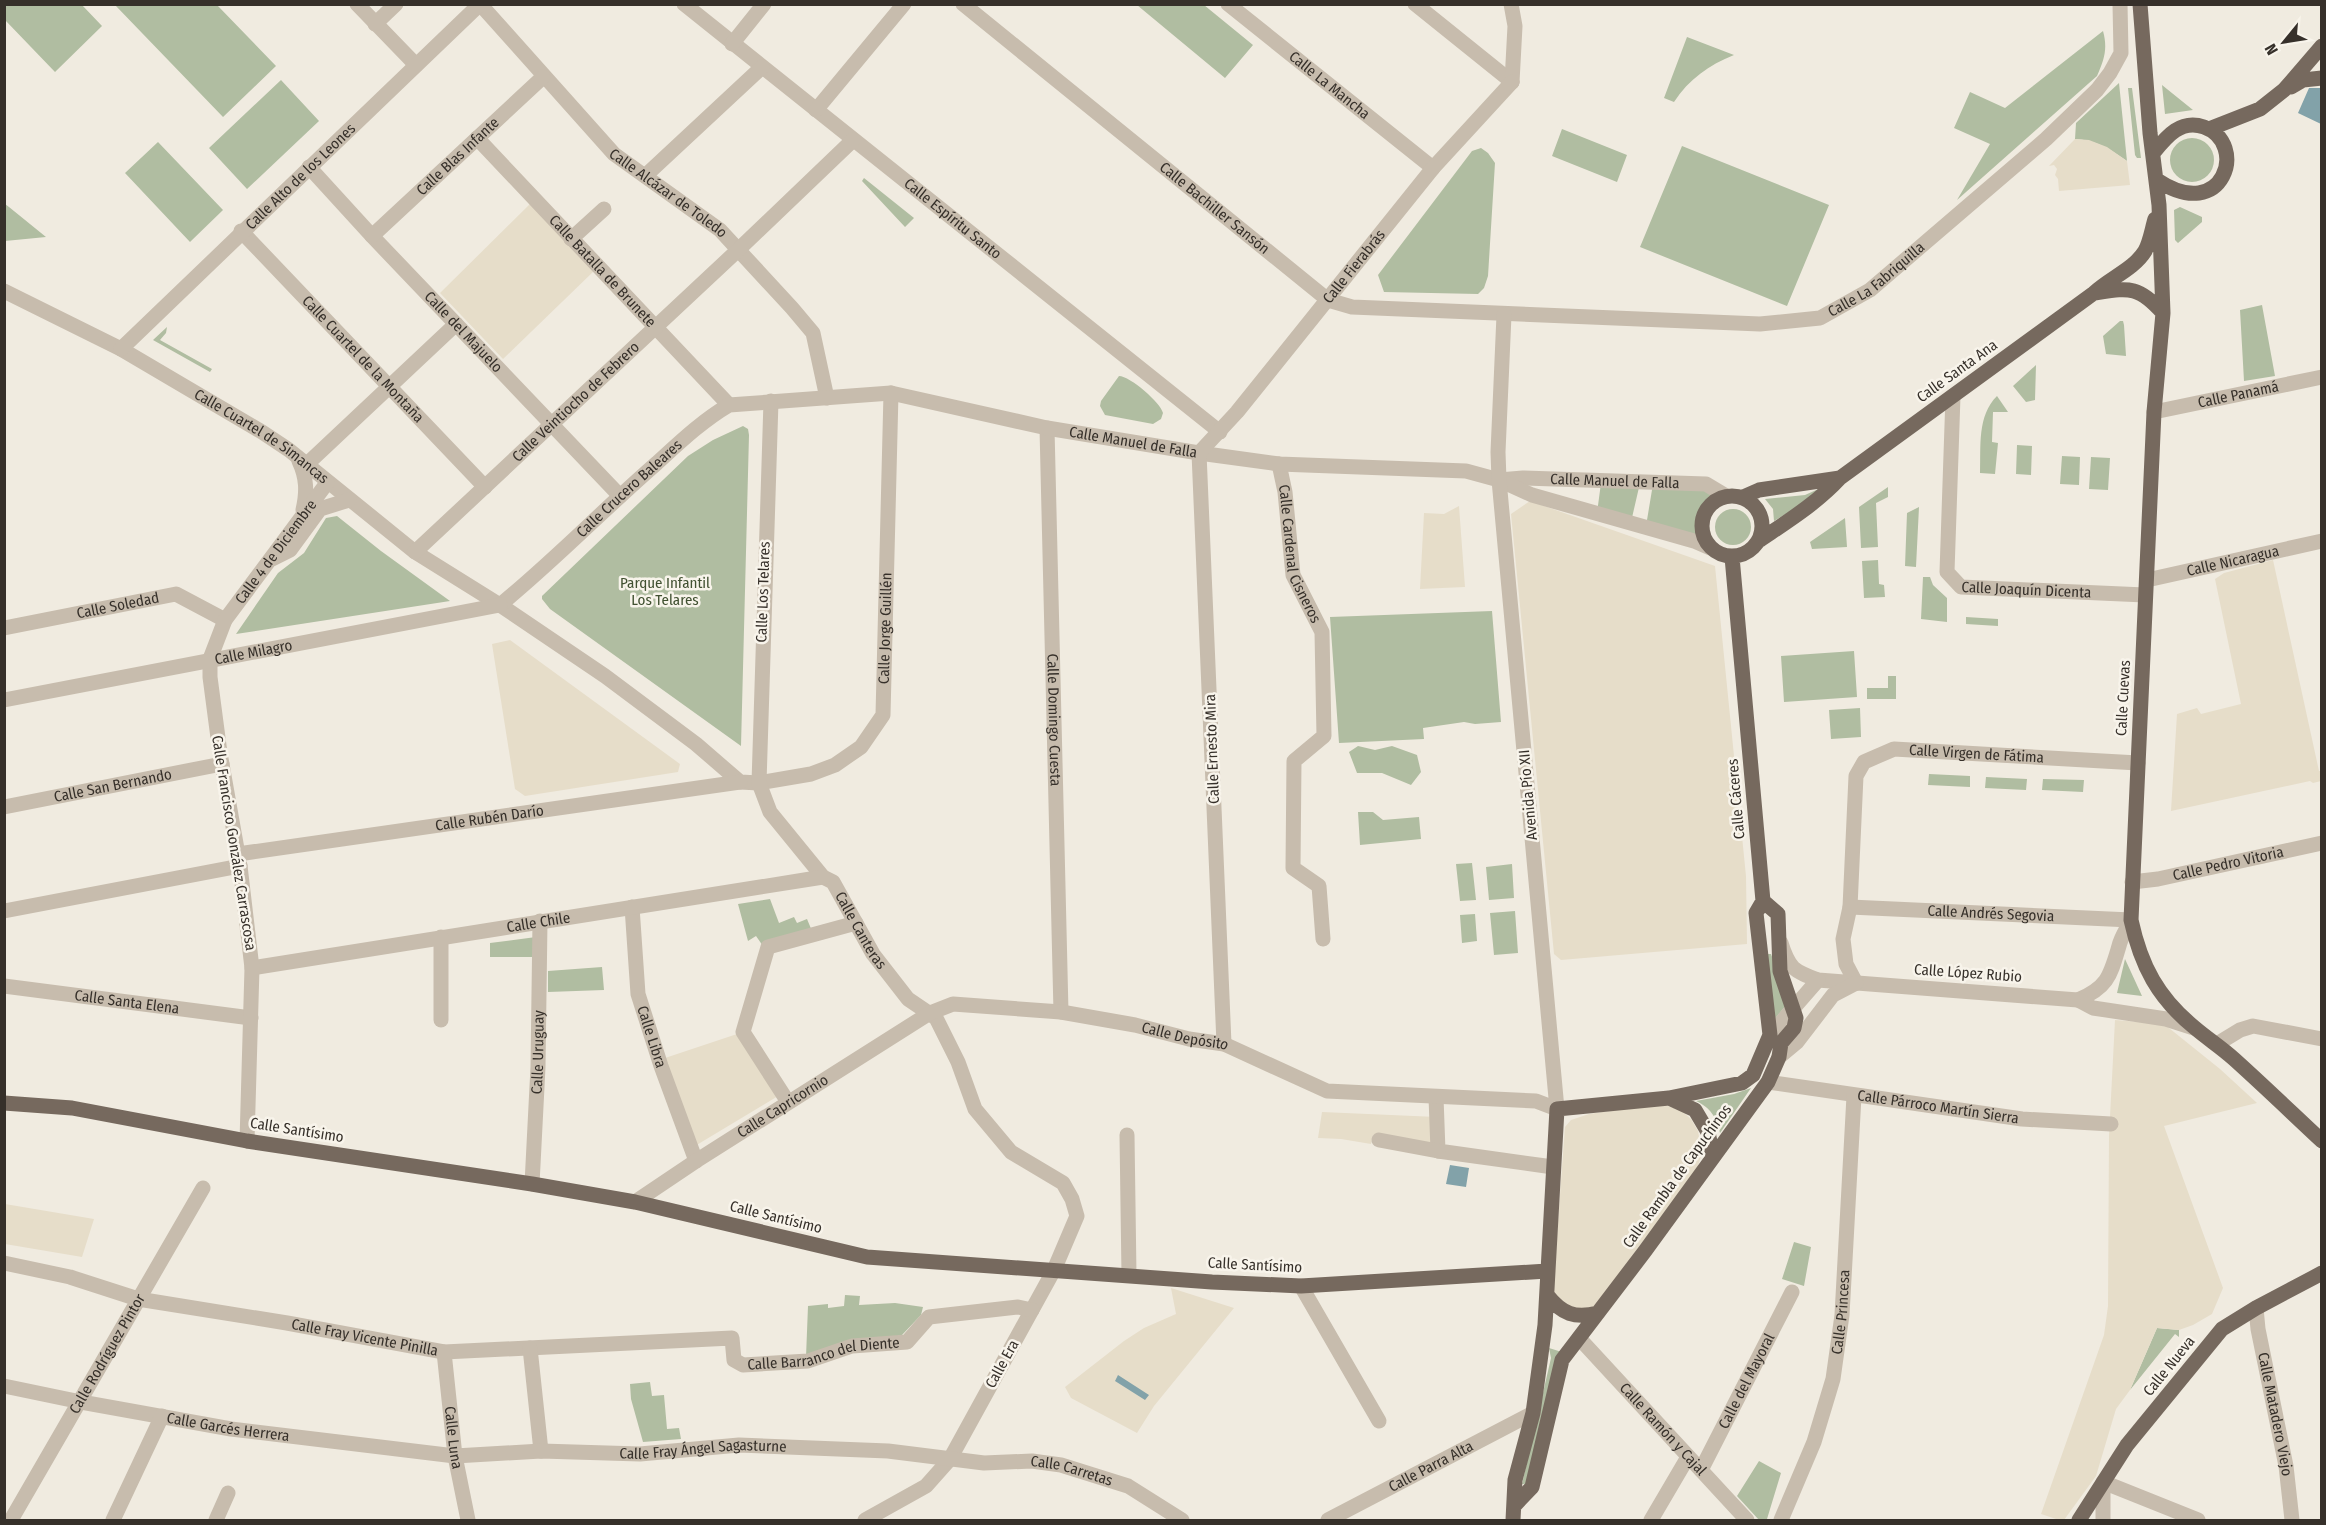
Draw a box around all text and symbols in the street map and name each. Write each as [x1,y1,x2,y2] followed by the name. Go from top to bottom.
[2254,12,2314,72] north arrow
[2261,40,2282,58] text: N
[1285,47,1374,123] street label: Calle La Mancha
[413,114,503,199] street label: Calle Blas Infante
[242,120,359,233] street label: Calle Alto de los Leones
[606,145,731,241] street label: Calle Alcázar de Toledo
[1156,158,1273,258] street label: Calle Bachiller Sansón
[901,174,1005,263] street label: Calle Espíritu Santo
[545,211,660,331] street label: Calle Batalla de Brunete
[1319,226,1389,307] street label: Calle Fierabrás
[1825,238,1928,321] street label: Calle La Fabriquilla
[421,288,506,376] street label: Calle del Majuelo
[298,292,428,426] street label: Calle Cuartel de la Montaña
[1913,336,2001,406] street label: Calle Santa Ana
[508,338,643,466] street label: Calle Veintiocho de Febrero
[2196,377,2280,412] street label: Calle Panamá
[191,385,332,487] street label: Calle Cuartel de Simancas
[1068,423,1198,462] street label: Calle Manuel de Falla
[573,436,686,541] street label: Calle Crucero Baleares
[1550,470,1680,492] street label: Calle Manuel de Falla
[1275,483,1325,626] street label: Calle Cardenal Cisneros
[231,496,320,607] street label: Calle 4 de Diciembre
[752,541,774,643] street label: Calle Los Telares
[2185,542,2281,580] street label: Calle Nicaragua
[875,572,896,684] street label: Calle Jorge Guillén
[620,574,710,609] park label: Parque Infantil Los Telares
[1961,578,2092,602] street label: Calle Joaquín Dicenta
[75,589,161,622] street label: Calle Soledad
[213,636,294,668] street label: Calle Milagro
[1043,653,1065,787] street label: Calle Domingo Cuesta
[2112,660,2134,736] street label: Calle Cuevas
[1201,694,1223,804] street label: Calle Ernesto Mira
[208,734,260,952] street label: Calle Francisco González Carrascosa
[1908,741,2045,767] street label: Calle Virgen de Fátima
[1515,749,1541,841] street label: Avenida Pío XII
[1724,758,1748,840] street label: Calle Cáceres
[52,765,173,806] street label: Calle San Bernando
[434,801,545,835] street label: Calle Rubén Darío
[2171,843,2285,885] street label: Calle Pedro Vitoria
[831,888,890,973] street label: Calle Canteras
[1927,902,2055,925] street label: Calle Andrés Segovia
[505,908,571,936] street label: Calle Chile
[1913,960,2023,986] street label: Calle López Rubio
[74,986,180,1018] street label: Calle Santa Elena
[633,1003,670,1070] street label: Calle Libra
[528,1010,548,1095] street label: Calle Uruguay
[1140,1018,1232,1054] street label: Calle Depósito
[734,1071,832,1142] street label: Calle Capricornio
[1856,1086,2020,1127] street label: Calle Párroco Martín Sierra
[1619,1101,1735,1251] street label: Calle Rambla de Capuchinos
[249,1114,345,1146] street label: Calle Santísimo
[728,1197,824,1237] street label: Calle Santísimo
[1207,1254,1303,1276] street label: Calle Santísimo
[1828,1269,1853,1356] street label: Calle Princesa
[65,1290,149,1417] street label: Calle Rodríguez Pintor
[290,1315,440,1360] street label: Calle Fray Vicente Pinilla
[1715,1330,1778,1432] street label: Calle del Mayoral
[2139,1333,2199,1399] street label: Calle Nueva
[747,1334,900,1374] street label: Calle Barranco del Diente
[981,1337,1023,1391] street label: Calle Era
[2254,1351,2296,1477] street label: Calle Matadero Viejo
[1616,1379,1710,1479] street label: Calle Ramón y Cajal
[441,1405,466,1470] street label: Calle Luna
[165,1409,291,1445] street label: Calle Garcés Herrera
[619,1436,787,1463] street label: Calle Fray Ángel Sagasturne
[1385,1437,1476,1496] street label: Calle Parra Alta
[1029,1452,1115,1490] street label: Calle Carretas

